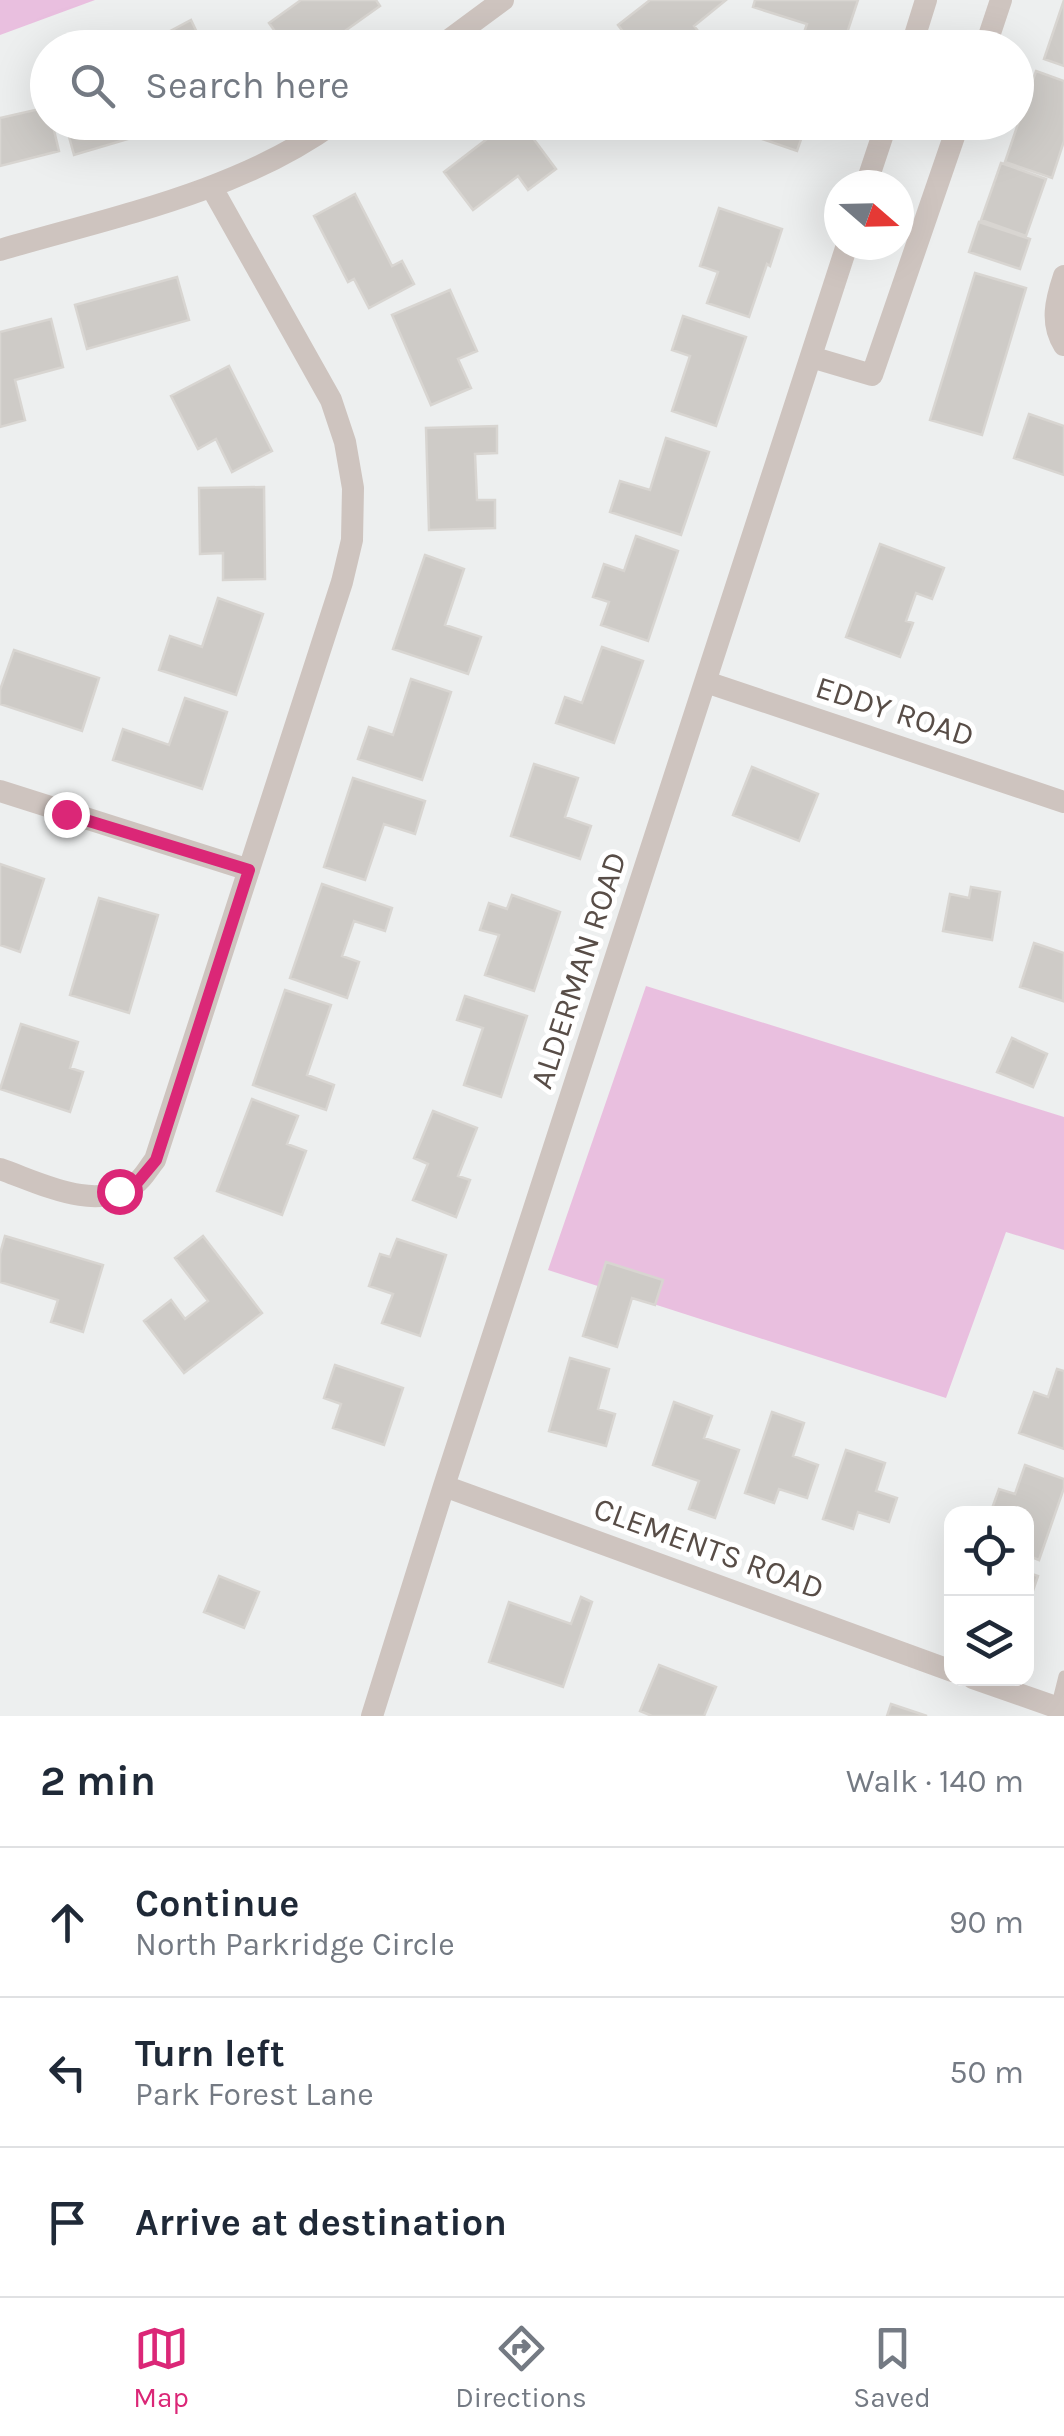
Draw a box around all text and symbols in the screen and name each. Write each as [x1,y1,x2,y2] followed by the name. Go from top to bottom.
[30,30,1034,140] search box
[65,58,120,113] icon: search
[145,63,349,108] text: Search here
[824,170,914,260] north arrow
[811,668,979,754] street label: EDDY ROAD
[44,792,90,838] route end
[523,847,634,1093] street label: ALDERMAN ROAD
[97,1169,143,1215] route start
[589,1490,829,1607] street label: CLEMENTS ROAD
[944,1506,1034,1686] map controls
[944,1506,1034,1596] button: locate
[944,1596,1034,1686] button: layers
[40,1756,156,1806] text: 2 min
[846,1763,1024,1800] text: Walk · 140 m
[135,1881,299,1926] text: Continue
[40,1895,95,1950] icon: ahead
[949,1904,1024,1941] text: 90 m
[135,1926,455,1963] text: North Parkridge Circle
[135,2031,285,2076] text: Turn left
[40,2045,95,2100] icon: left
[949,2054,1024,2091] text: 50 m
[135,2076,374,2113] text: Park Forest Lane
[40,2195,95,2250] icon: arrive
[135,2200,507,2245] text: Arrive at destination
[133,2321,189,2414] tab: Map
[455,2321,587,2414] tab: Directions
[853,2321,931,2414] tab: Saved

